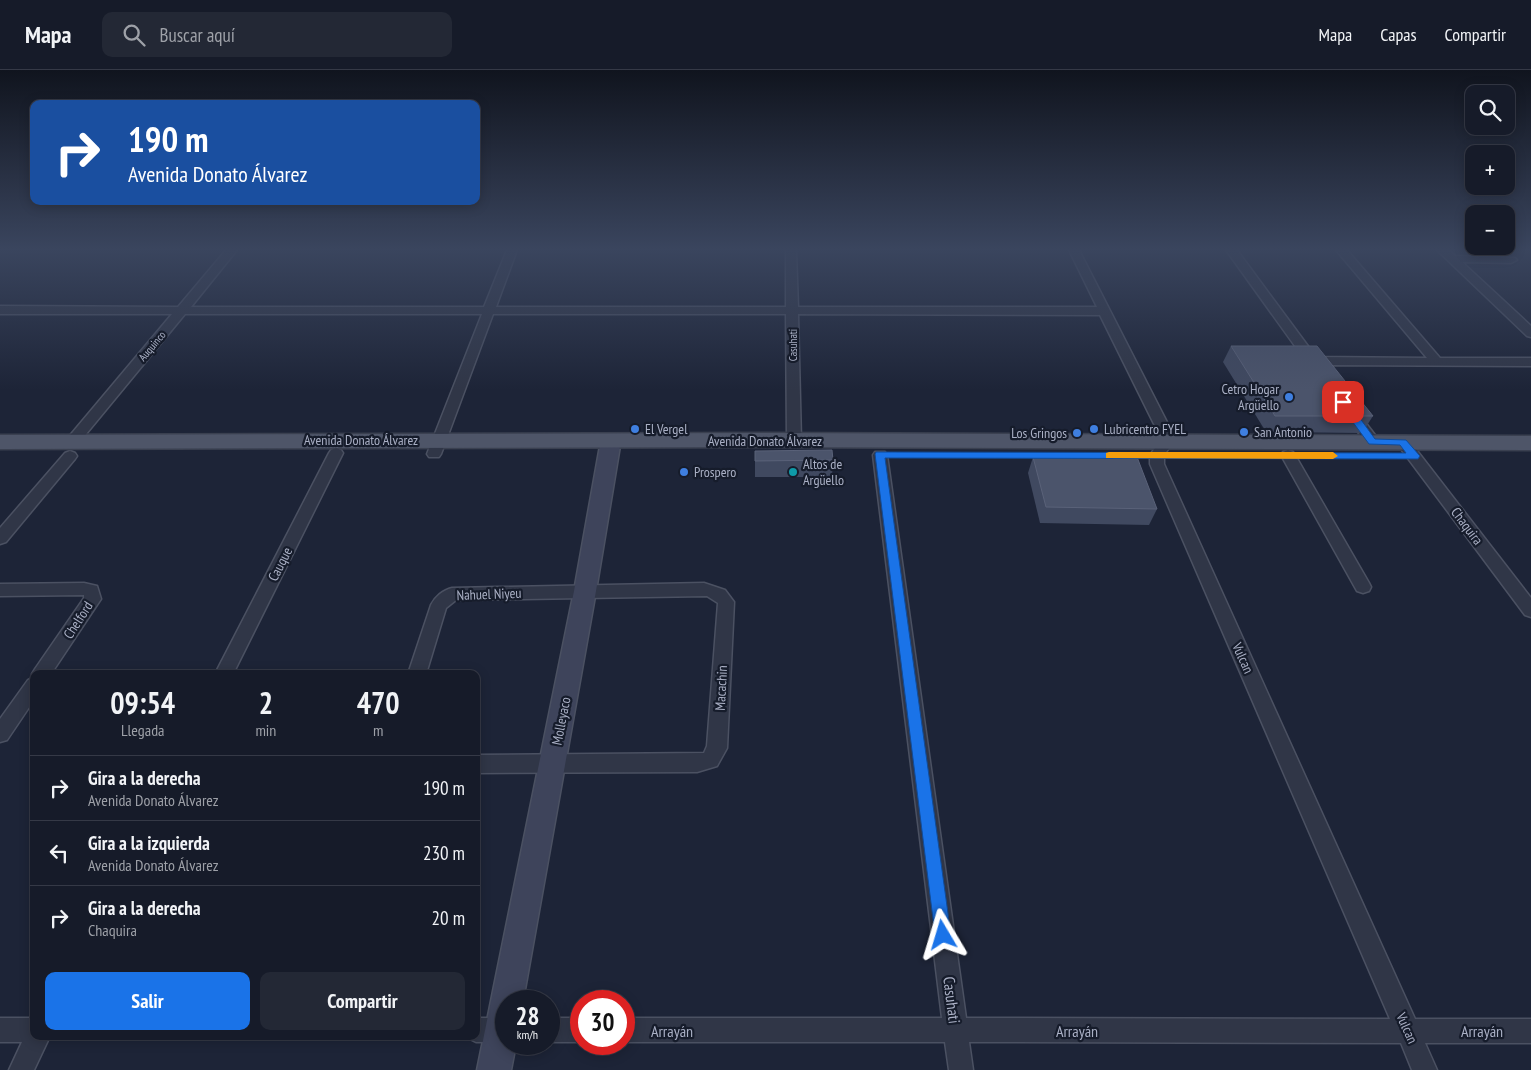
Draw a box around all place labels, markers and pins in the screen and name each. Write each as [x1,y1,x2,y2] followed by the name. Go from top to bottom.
[1221,380,1279,414] place label: Cetro Hogar Argüello
[1322,381,1364,423] pin
[1283,391,1295,403] marker: Cetro Hogar Argüello
[645,420,688,438] place label: El Vergel
[1104,420,1186,438] place label: Lubricentro FYEL
[629,423,641,435] marker: El Vergel
[1088,423,1100,435] marker: Lubricentro FYEL
[1254,423,1312,441] place label: San Antonio
[1011,424,1067,442] place label: Los Gringos
[1238,426,1250,438] marker: San Antonio
[1071,427,1083,439] marker: Los Gringos
[803,455,844,489] place label: Altos de Argüello
[694,463,736,481] place label: Prospero
[678,466,690,478] marker: Prospero
[787,466,799,478] marker: Altos de Argüello

